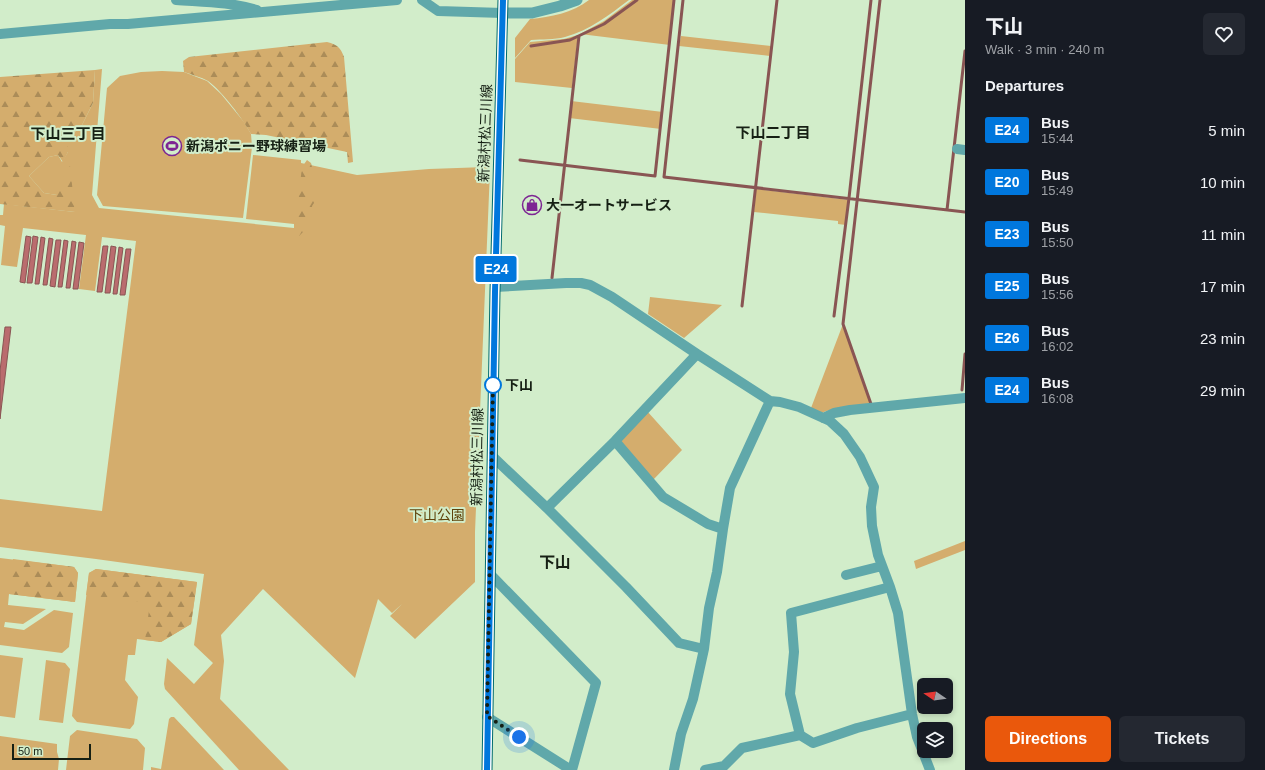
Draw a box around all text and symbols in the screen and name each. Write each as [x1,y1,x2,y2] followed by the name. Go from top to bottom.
[1203,13,1245,55] button: heart
[985,16,1023,37] text: 下山
[985,42,1104,57] text: Walk · 3 min · 240 m
[985,77,1064,94] text: Departures
[475,84,495,182] street label: 新潟村松三川線
[1041,114,1069,131] text: Bus
[995,122,1019,138] text: E24
[1208,122,1245,139] text: 5 min
[735,124,811,141] district label: 下山二丁目
[30,125,106,142] district label: 下山三丁目
[1041,131,1074,146] text: 15:44
[161,135,183,157] sports icon: 新潟ポニー野球練習場
[186,138,326,154] place label: 新潟ポニー野球練習場
[1041,166,1069,183] text: Bus
[995,174,1019,190] text: E20
[1200,174,1245,191] text: 10 min
[1041,183,1074,198] text: 15:49
[521,194,543,216] shop icon: 大一オートサービス
[546,197,672,213] place label: 大一オートサービス
[1041,218,1069,235] text: Bus
[995,226,1019,242] text: E23
[1201,226,1245,243] text: 11 min
[1041,235,1074,250] text: 15:50
[473,256,519,282] line badge: E24
[484,261,508,277] text: E24
[1041,270,1069,287] text: Bus
[995,278,1019,294] text: E25
[1200,278,1245,295] text: 17 min
[1041,287,1074,302] text: 15:56
[1041,322,1069,339] text: Bus
[995,330,1019,346] text: E26
[1200,330,1245,347] text: 23 min
[1041,339,1074,354] text: 16:02
[1041,374,1069,391] text: Bus
[484,376,502,394] marker: 下山
[505,377,533,393] place label: 下山
[995,382,1019,398] text: E24
[1200,382,1245,399] text: 29 min
[1041,391,1074,406] text: 16:08
[468,408,486,506] street label: 新潟村松三川線
[409,507,465,523] park label: 下山公園
[539,554,571,571] district label: 下山
[917,678,953,714] north arrow
[917,678,953,758] map controls
[985,716,1111,762] button: Directions
[1119,716,1245,762] button: Tickets
[917,722,953,758] button: layers
[509,727,529,747] your location
[12,742,91,761] scale bar
[18,745,42,757] text: 50 m

